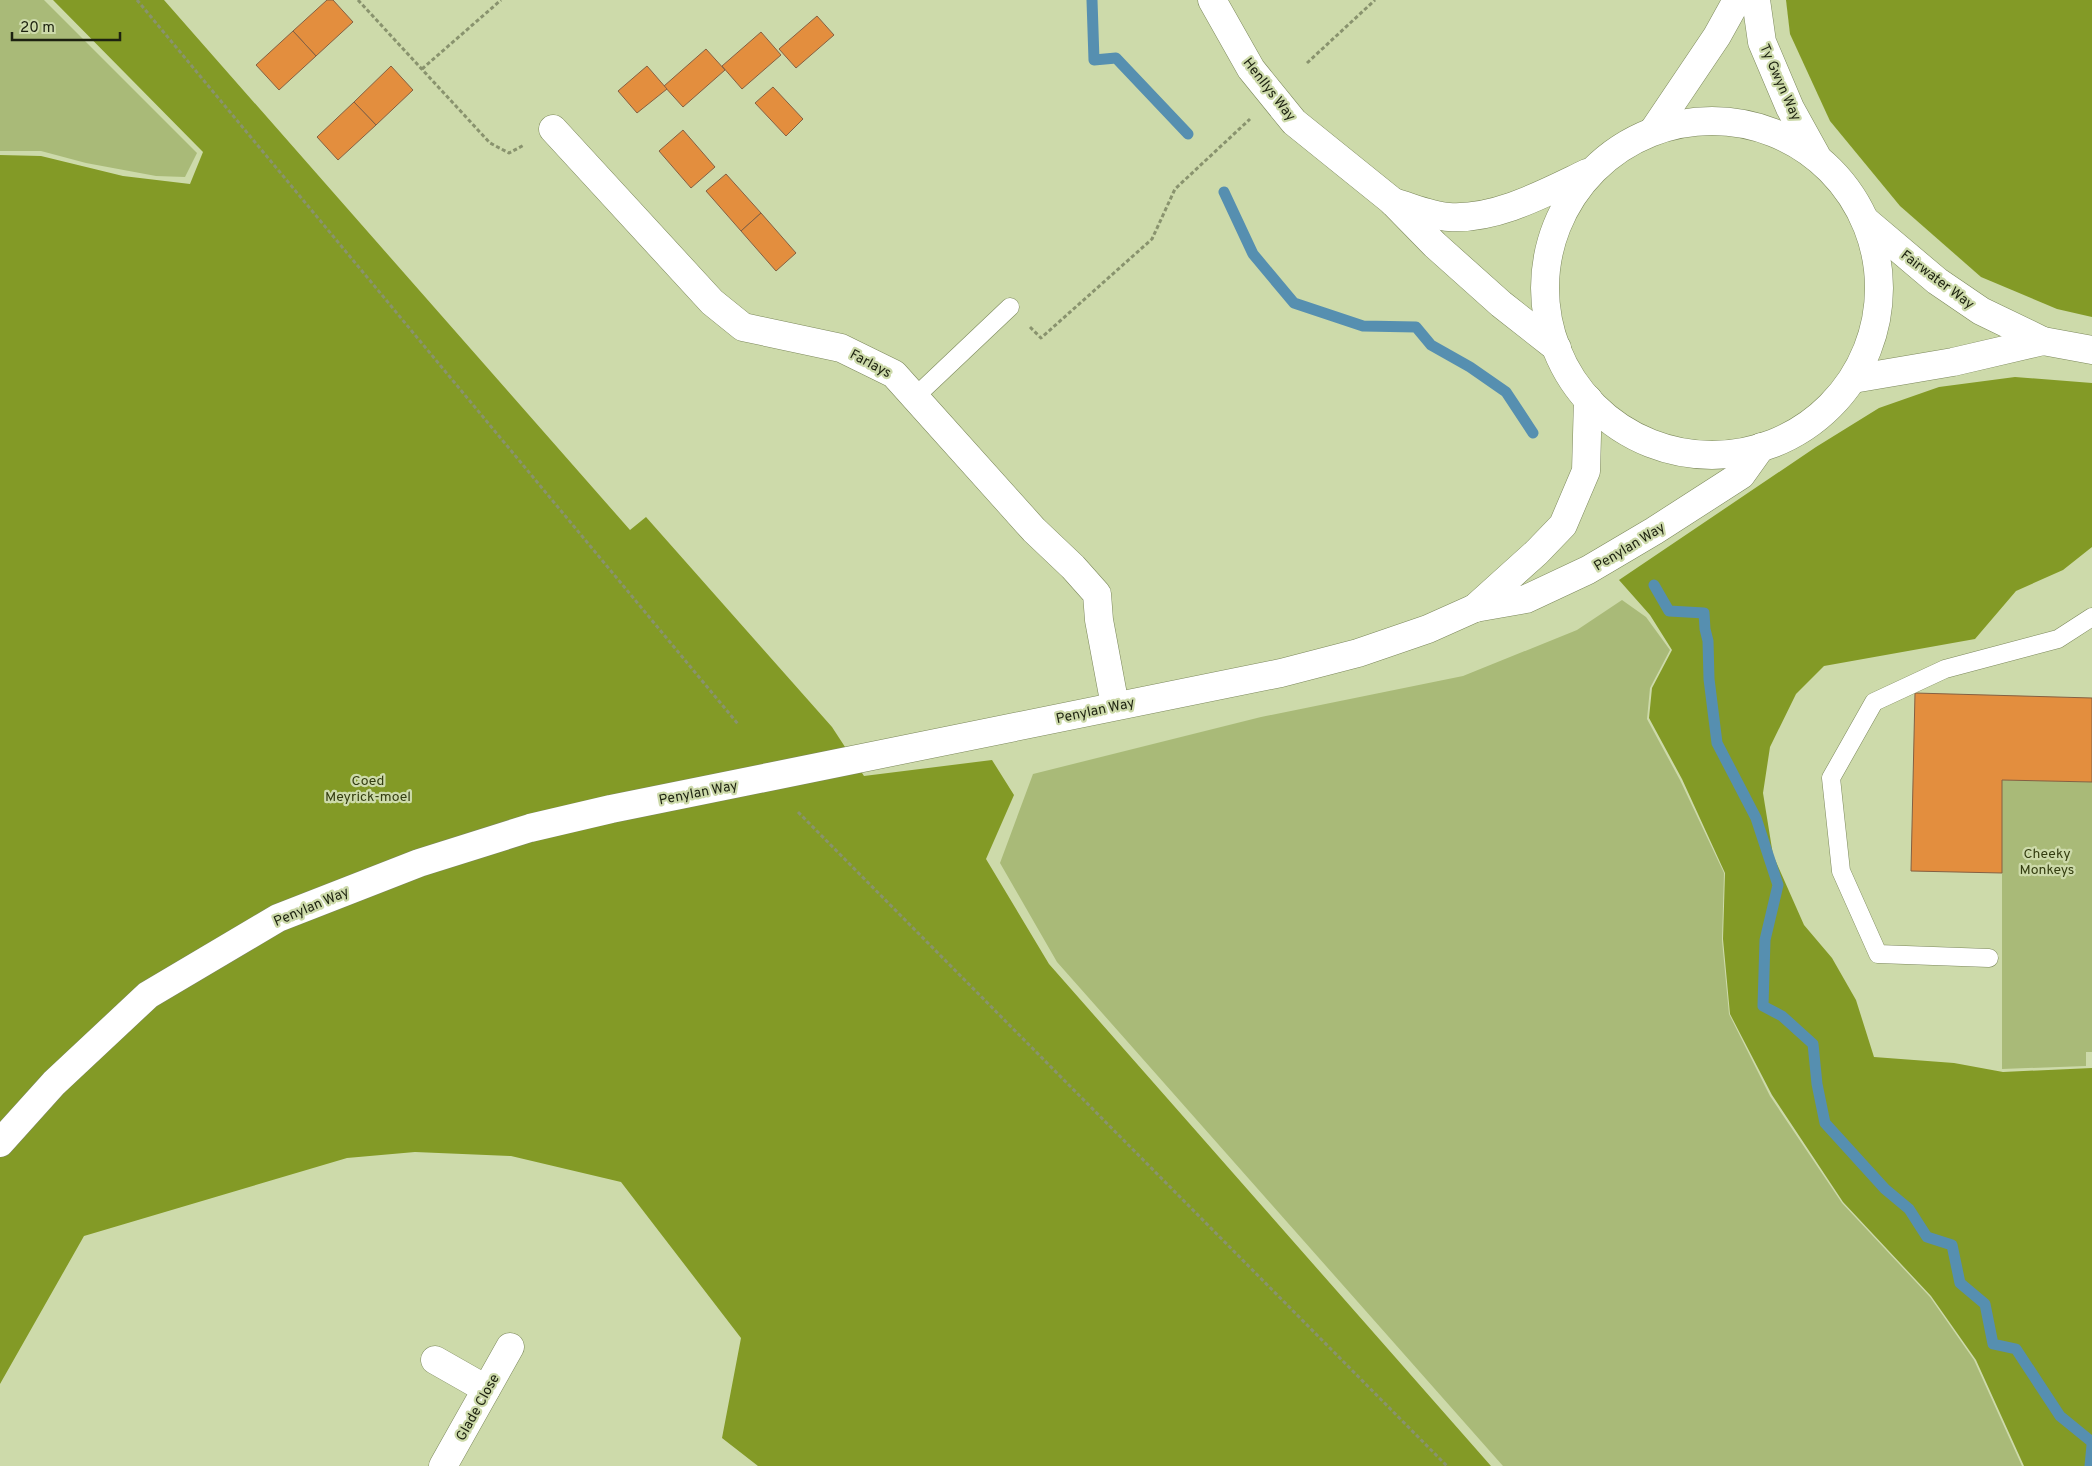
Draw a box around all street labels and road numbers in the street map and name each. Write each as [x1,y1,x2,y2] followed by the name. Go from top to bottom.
[1755,42,1804,124] street label: Ty Gwyn Way
[1239,55,1299,125] street label: Henllys Way
[1897,247,1977,313] street label: Fairwater Way
[847,346,894,382] street label: Farlays
[1591,519,1668,575] street label: Penylan Way
[1054,695,1136,728] street label: Penylan Way
[657,777,739,809] street label: Penylan Way
[271,884,352,931] street label: Penylan Way
[453,1371,504,1444] street label: Glade Close

